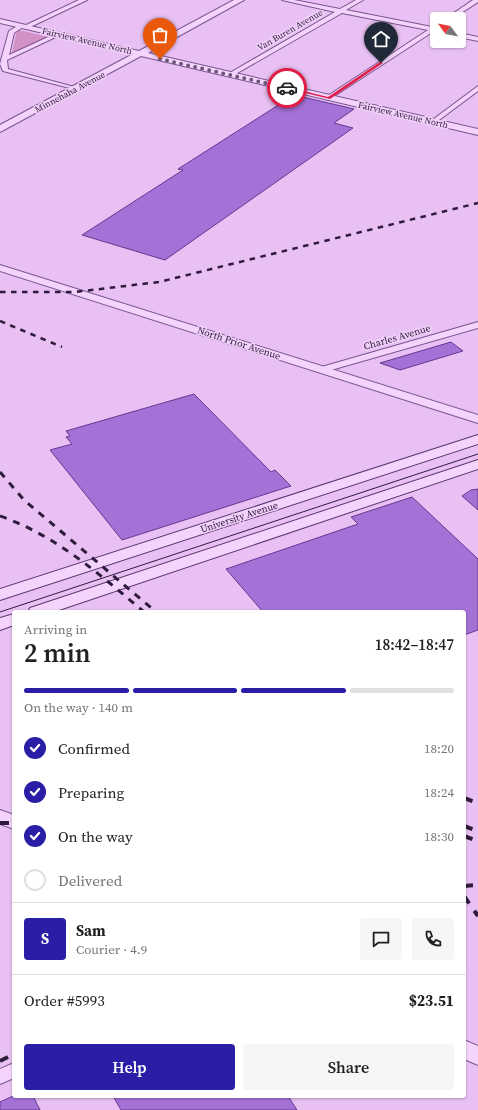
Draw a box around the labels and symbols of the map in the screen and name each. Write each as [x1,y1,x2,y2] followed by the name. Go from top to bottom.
[255,6,325,54] street label: Van Buren Avenue
[430,12,466,48] north arrow
[143,18,177,59] pin
[364,22,398,63] pin
[41,25,134,57] street label: Fairview Avenue North
[33,68,108,116] street label: Minnehaha Avenue
[267,68,307,108] courier
[357,99,450,131] street label: Fairview Avenue North
[362,321,432,353] street label: Charles Avenue
[196,323,282,363] street label: North Prior Avenue
[199,498,279,536] street label: University Avenue

